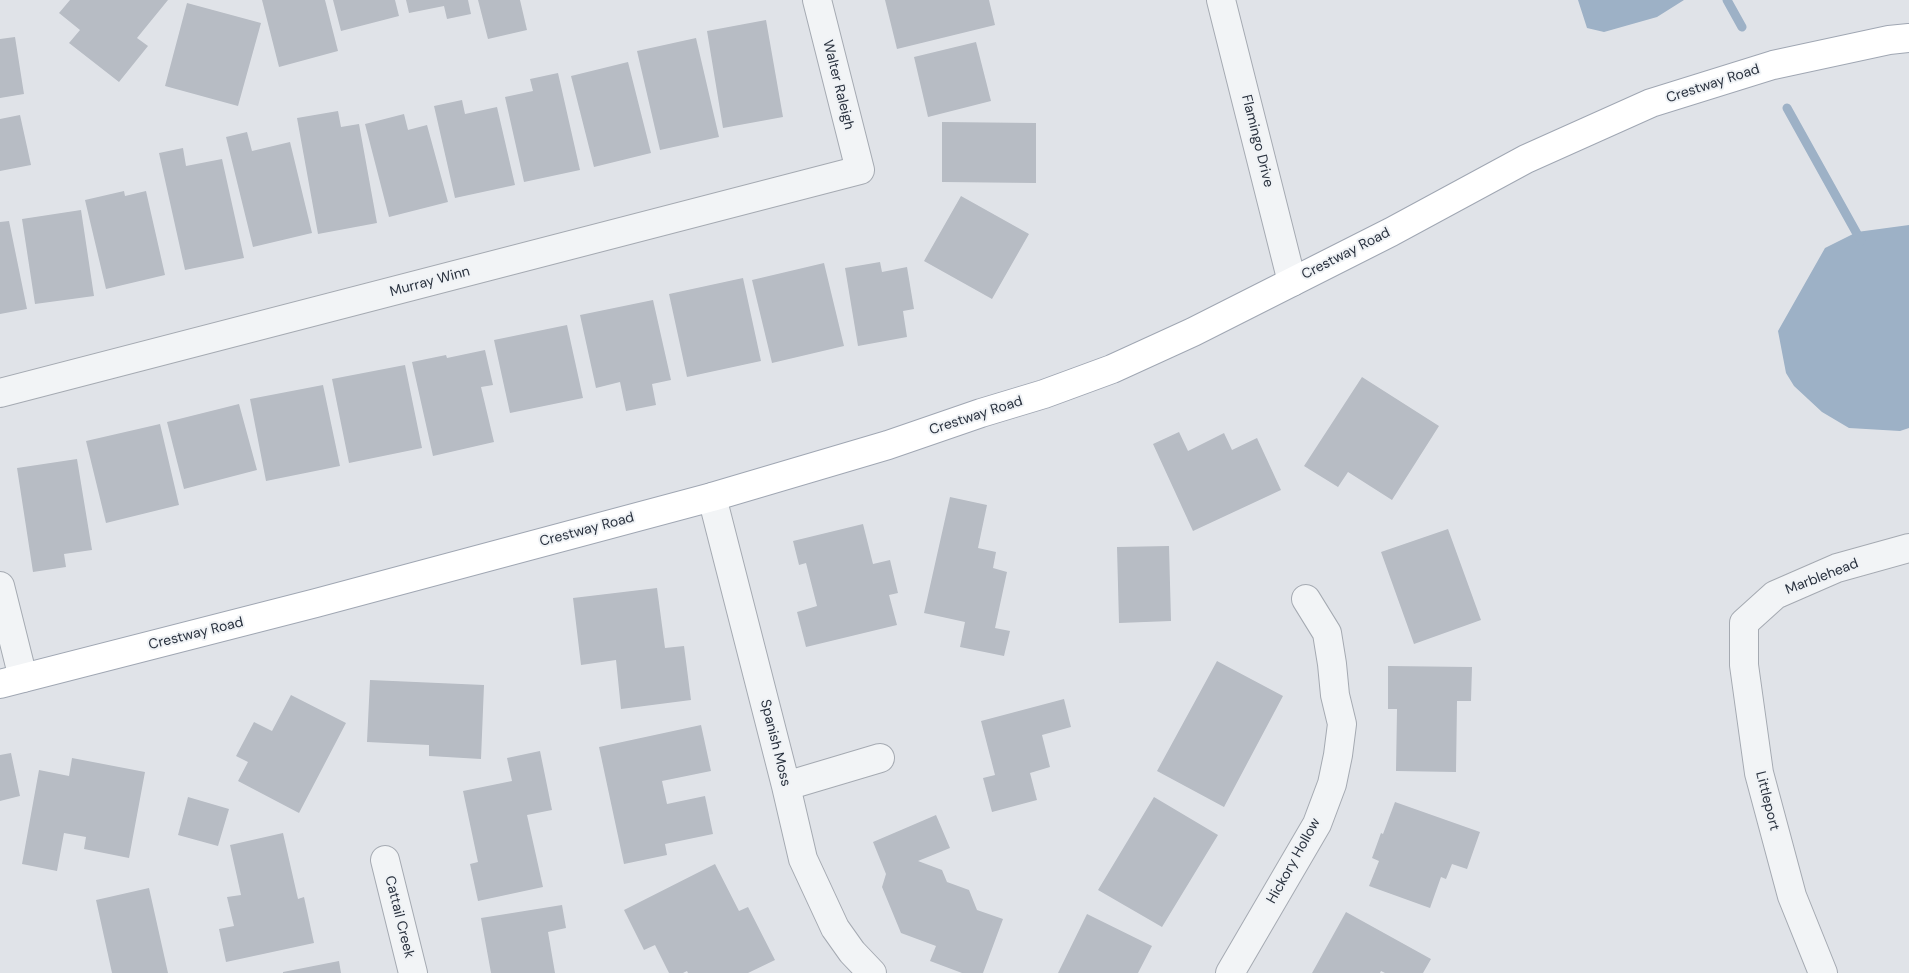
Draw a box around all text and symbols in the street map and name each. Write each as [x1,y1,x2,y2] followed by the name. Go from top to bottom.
[819,38,857,132] street label: Walter Raleigh
[1664,61,1762,107] street label: Crestway Road
[1237,93,1277,189] street label: Flamingo Drive
[1299,224,1393,284] street label: Crestway Road
[388,263,472,301] street label: Murray Winn
[927,393,1025,439] street label: Crestway Road
[538,509,636,551] street label: Crestway Road
[1783,555,1861,599] street label: Marblehead
[147,614,245,654] street label: Crestway Road
[756,698,794,788] street label: Spanish Moss
[1752,770,1782,832] street label: Littleport
[1264,815,1324,907] street label: Hickory Hollow
[381,874,417,960] street label: Cattail Creek

